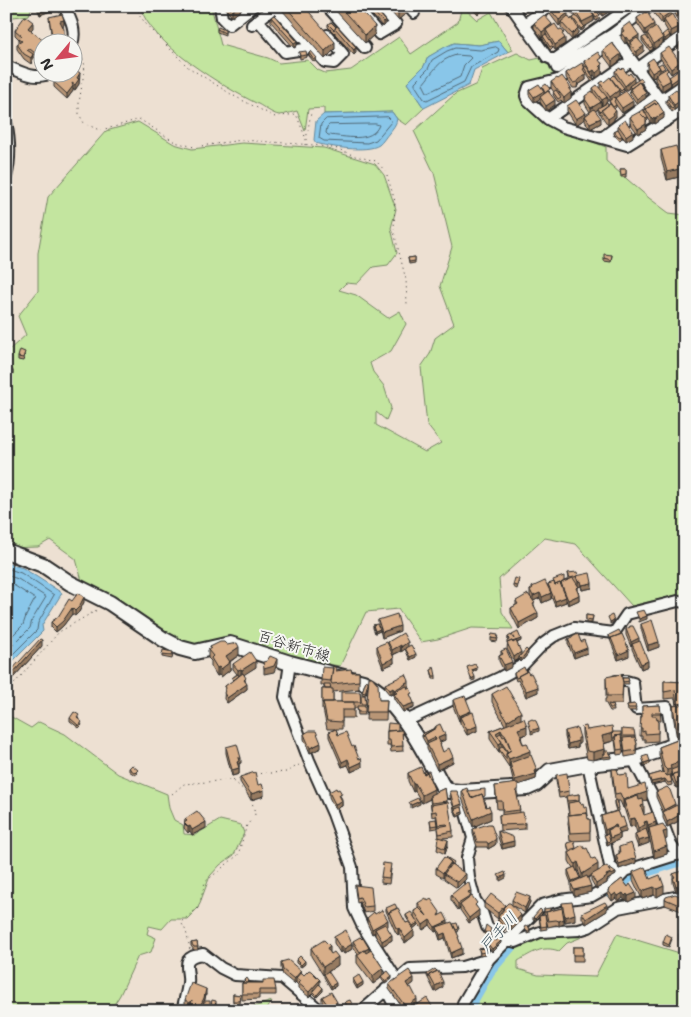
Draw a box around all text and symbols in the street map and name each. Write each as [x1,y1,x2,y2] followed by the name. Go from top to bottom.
[32,32,82,82] north arrow
[36,55,57,74] text: N
[255,625,333,667] street label: 百谷新市線
[475,907,522,957] water label: 戸手川

